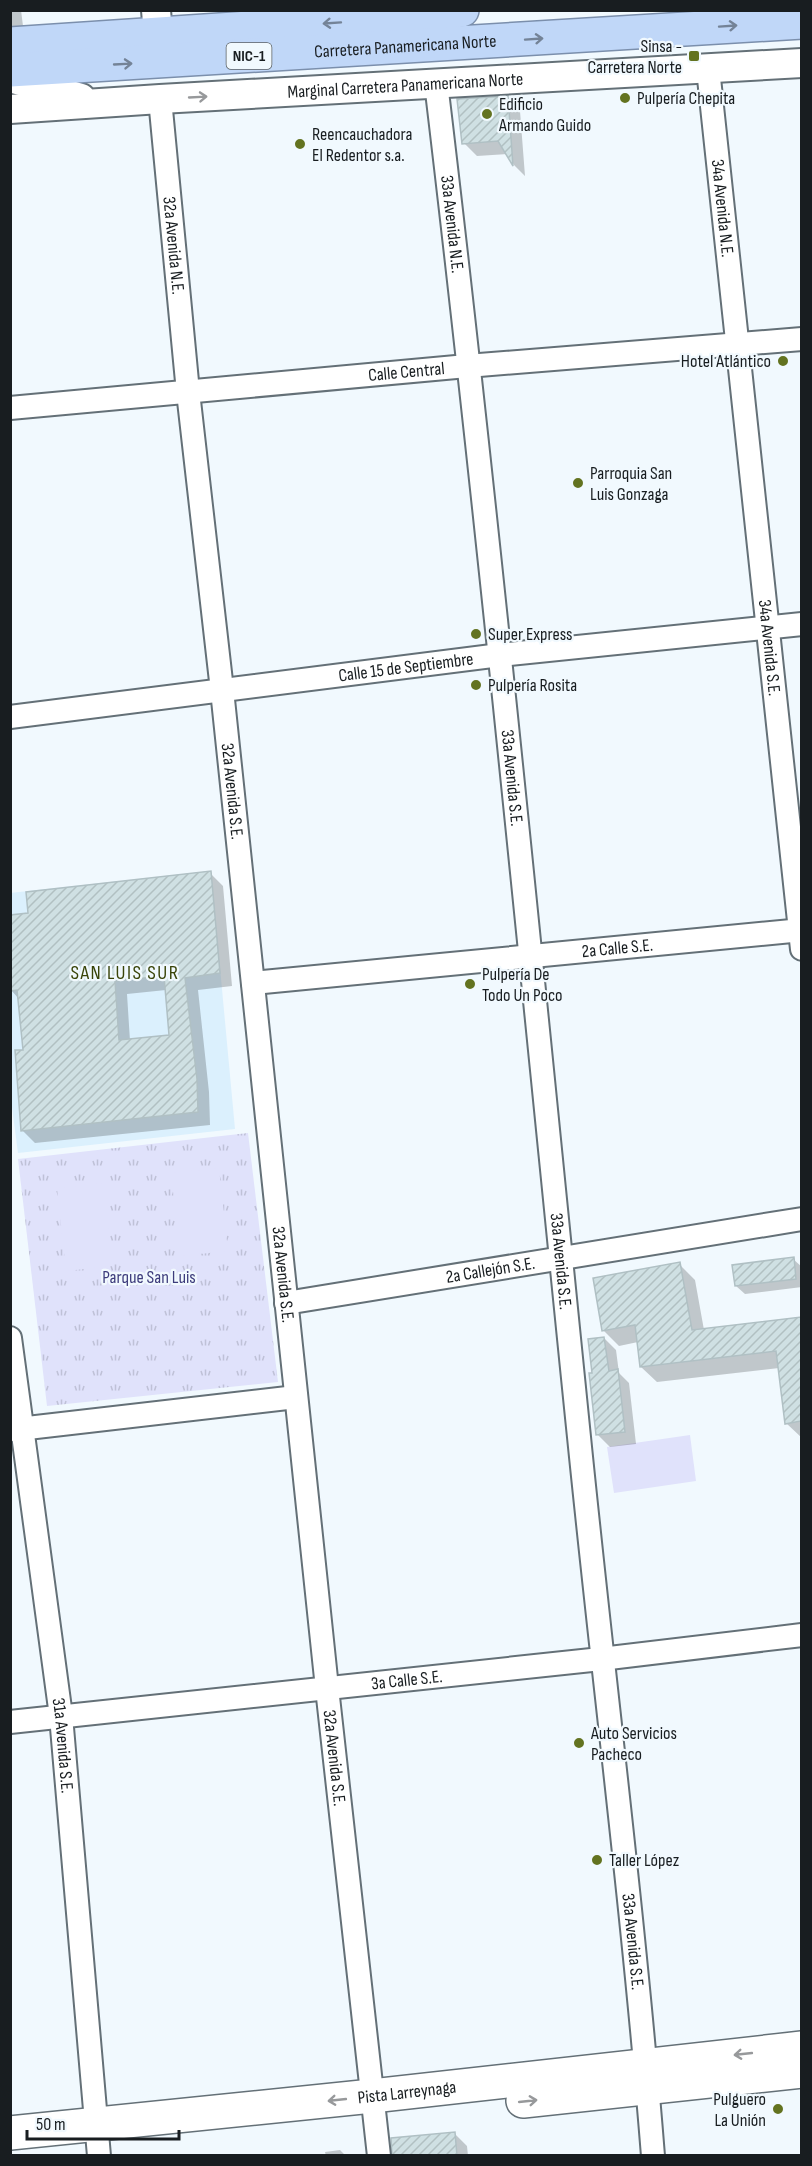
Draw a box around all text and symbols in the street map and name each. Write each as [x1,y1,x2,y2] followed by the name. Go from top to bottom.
[323,17,343,28] one-way arrow
[718,21,738,32] one-way arrow
[314,30,497,62] street label: Carretera Panamericana Norte
[523,33,543,44] one-way arrow
[588,36,682,78] place label: Sinsa - Carretera Norte
[226,43,272,69] road number: NIC-1
[687,49,701,63] marker: Sinsa - Carretera Norte
[112,58,132,69] one-way arrow
[287,68,524,102] street label: Marginal Carretera Panamericana Norte
[637,88,735,109] place label: Pulpería Chepita
[188,91,208,102] one-way arrow
[618,91,632,105] marker: Pulpería Chepita
[498,94,591,136] place label: Edificio Armando Guido
[480,107,494,121] marker: Edificio Armando Guido
[312,124,412,166] place label: Reencauchadora El Redentor s.a.
[293,137,307,151] marker: Reencauchadora El Redentor s.a.
[707,158,739,258] street label: 34a Avenida N.E.
[436,174,469,274] street label: 33a Avenida N.E.
[159,195,189,295] street label: 32a Avenida N.E.
[681,351,771,372] place label: Hotel Atlántico
[776,354,790,368] marker: Hotel Atlántico
[367,358,445,386] street label: Calle Central
[590,463,672,505] place label: Parroquia San Luis Gonzaga
[571,476,585,490] marker: Parroquia San Luis Gonzaga
[754,598,785,697] street label: 34a Avenida S.E.
[488,624,572,645] place label: Super Express
[469,627,483,641] marker: Super Express
[337,648,475,686] street label: Calle 15 de Septiembre
[488,675,577,696] place label: Pulpería Rosita
[469,678,483,692] marker: Pulpería Rosita
[497,729,528,827] street label: 33a Avenida S.E.
[217,742,248,840] street label: 32a Avenida S.E.
[581,934,654,962] street label: 2a Calle S.E.
[71,961,179,985] district label: SAN LUIS SUR
[482,964,563,1006] place label: Pulpería De Todo Un Poco
[463,977,477,991] marker: Pulpería De Todo Un Poco
[546,1212,577,1310] street label: 33a Avenida S.E.
[268,1225,299,1324] street label: 32a Avenida S.E.
[444,1252,536,1287] street label: 2a Callejón S.E.
[102,1267,196,1288] park label: Parque San Luis
[370,1665,443,1694] street label: 3a Calle S.E.
[48,1696,78,1794] street label: 31a Avenida S.E.
[319,1709,351,1807] street label: 32a Avenida S.E.
[590,1723,677,1765] place label: Auto Servicios Pacheco
[572,1736,586,1750] marker: Auto Servicios Pacheco
[609,1850,680,1871] place label: Taller López
[590,1853,604,1867] marker: Taller López
[618,1892,649,1991] street label: 33a Avenida S.E.
[734,2049,754,2060] one-way arrow
[357,2076,457,2108] street label: Pista Larreynaga
[713,2089,766,2131] place label: Pulguero La Unión
[328,2094,348,2105] one-way arrow
[518,2095,538,2106] one-way arrow
[771,2102,785,2116] marker: Pulguero La Unión
[27,2103,178,2141] scale bar
[36,2114,66,2135] text: 50 m

